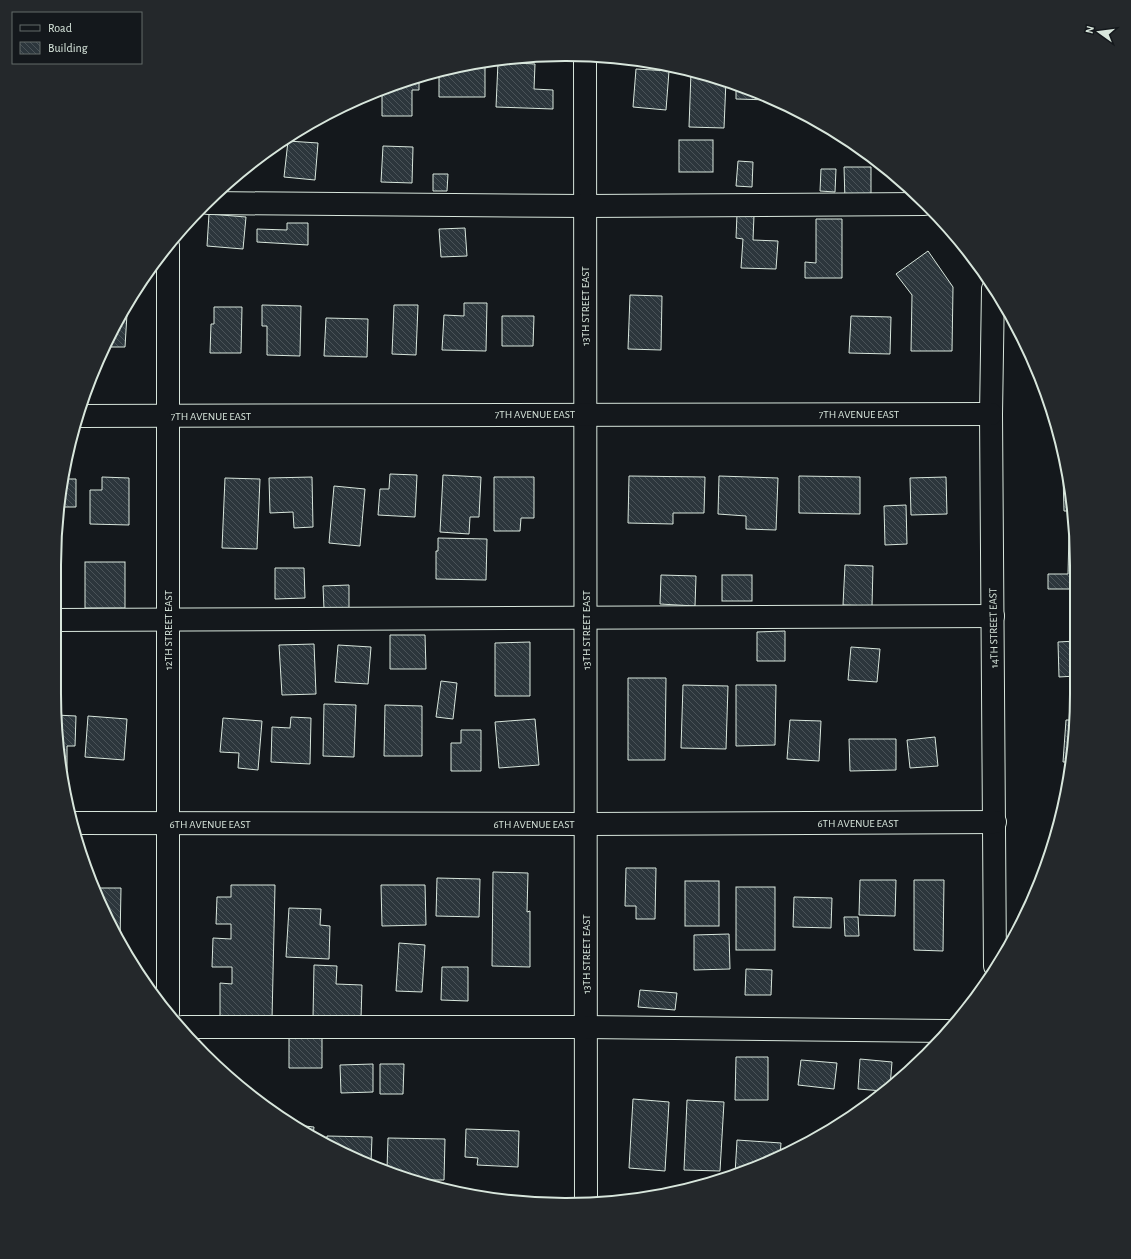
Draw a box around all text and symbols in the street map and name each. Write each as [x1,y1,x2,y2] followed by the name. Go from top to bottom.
[12,12,142,64] legend
[1079,12,1119,52] north arrow
[48,22,72,34] text: Road
[1084,25,1096,35] text: N
[48,42,88,54] text: Building
[580,266,591,346] street label: 13TH STREET EAST
[495,409,576,420] street label: 7TH AVENUE EAST
[819,409,900,420] street label: 7TH AVENUE EAST
[171,411,252,422] street label: 7TH AVENUE EAST
[987,587,1000,668] street label: 14TH STREET EAST
[163,589,174,670] street label: 12TH STREET EAST
[581,590,592,670] street label: 13TH STREET EAST
[817,818,899,829] street label: 6TH AVENUE EAST
[169,819,251,830] street label: 6TH AVENUE EAST
[493,819,575,830] street label: 6TH AVENUE EAST
[581,914,592,994] street label: 13TH STREET EAST

